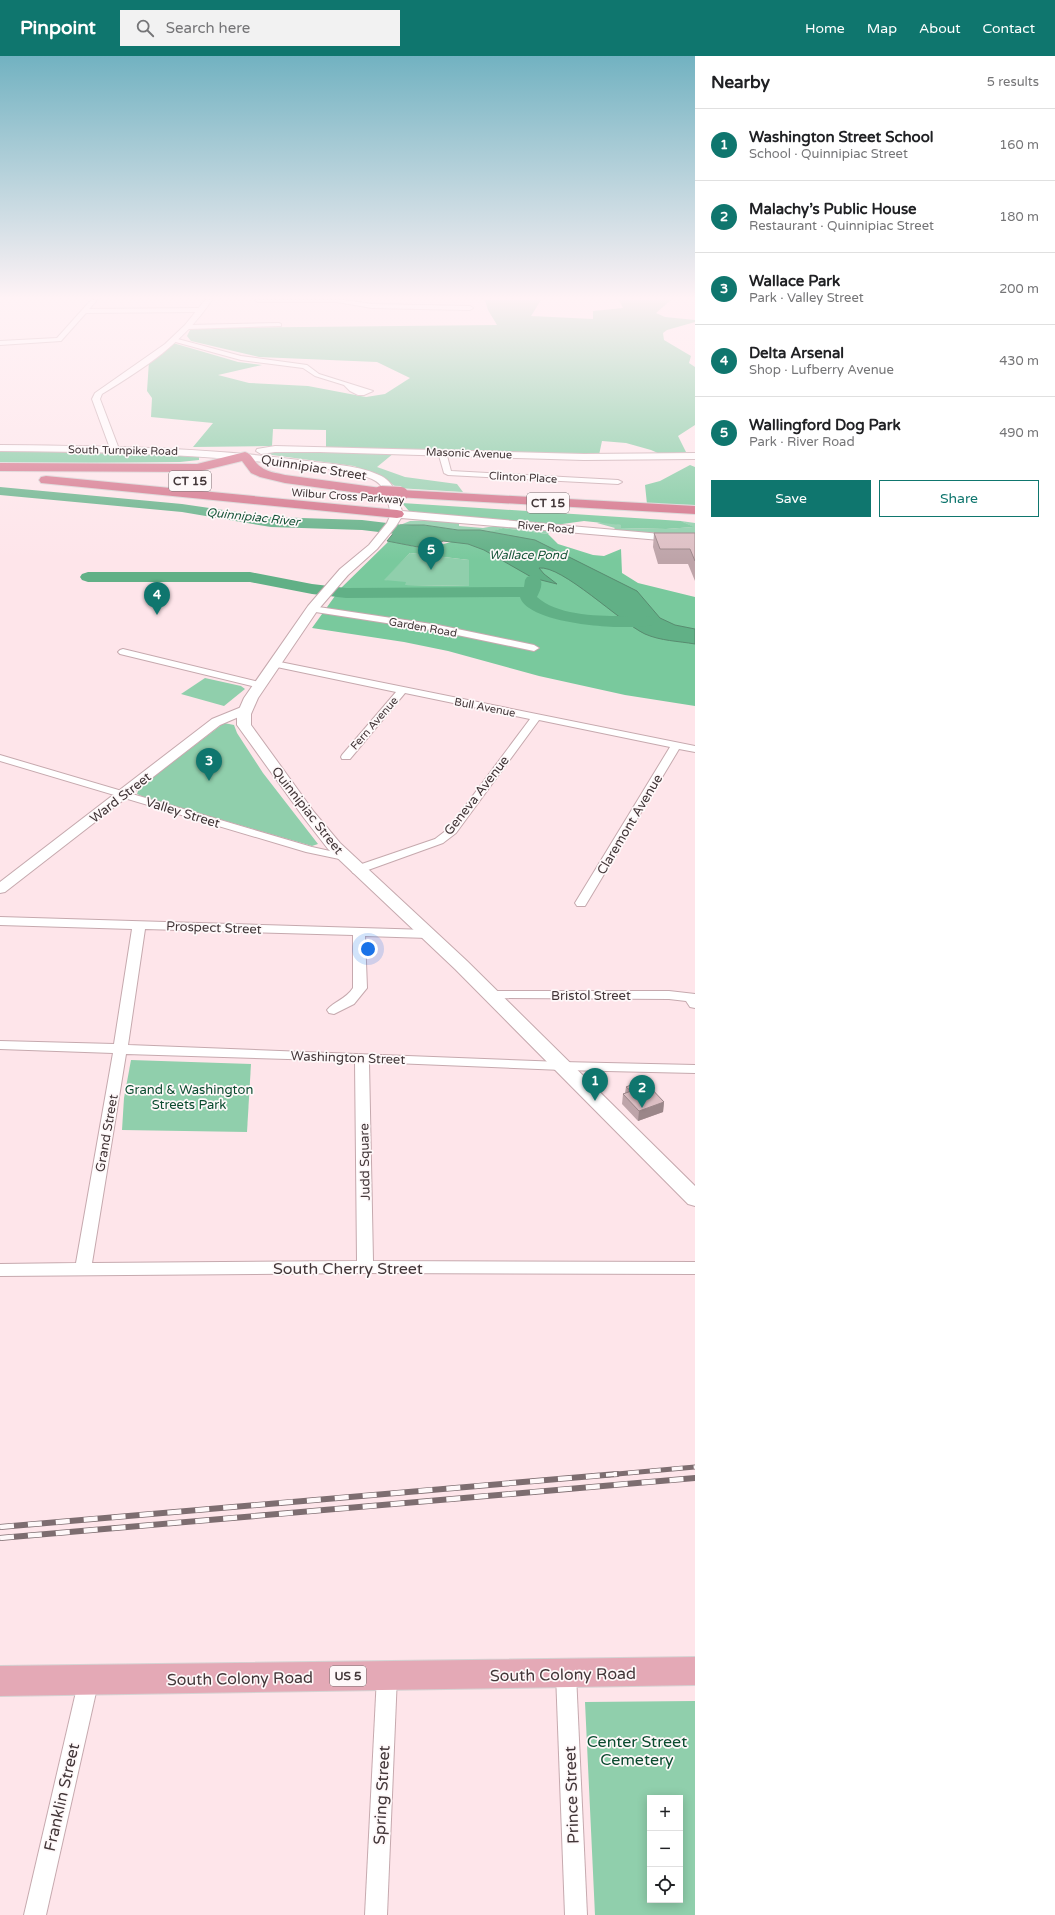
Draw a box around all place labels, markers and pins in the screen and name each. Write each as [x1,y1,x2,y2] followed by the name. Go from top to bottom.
[418,537,444,570] pin: 5
[144,582,170,615] pin: 4
[196,748,222,781] pin: 3
[582,1068,608,1101] pin: 1
[629,1075,655,1108] pin: 2

